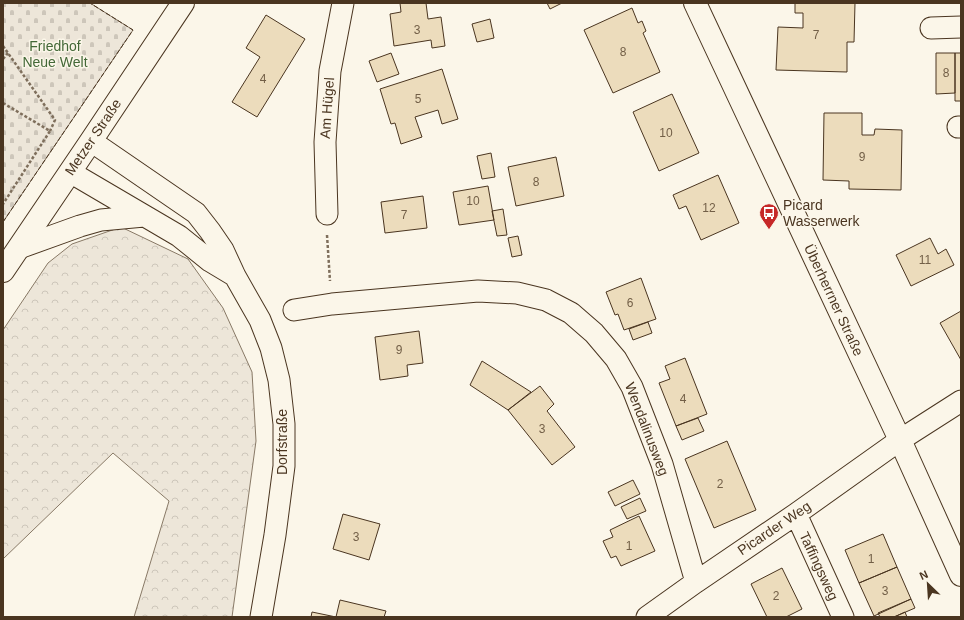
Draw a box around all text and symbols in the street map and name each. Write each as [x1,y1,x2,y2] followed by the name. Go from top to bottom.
[414,23,421,37] house number: 3
[813,28,820,42] house number: 7
[22,38,88,70] park label: Friedhof Neue Welt
[620,45,627,59] house number: 8
[943,66,950,80] house number: 8
[260,72,267,86] house number: 4
[317,77,337,139] street label: Am Hügel
[415,92,422,106] house number: 5
[62,96,125,178] street label: Metzer Straße
[659,126,673,140] house number: 10
[859,150,866,164] house number: 9
[533,175,540,189] house number: 8
[466,194,480,208] house number: 10
[783,197,860,229] place label: Picard Wasserwerk
[702,201,716,215] house number: 12
[758,202,780,230] bus stop icon: Picard Wasserwerk
[401,208,408,222] house number: 7
[801,241,868,359] street label: Überherrner Straße
[919,253,932,267] house number: 11
[627,296,634,310] house number: 6
[396,343,403,357] house number: 9
[622,380,672,478] street label: Wendalinusweg
[680,392,687,406] house number: 4
[274,409,290,475] street label: Dorfstraße
[539,422,546,436] house number: 3
[717,477,724,491] house number: 2
[734,498,814,558] street label: Picarder Weg
[796,529,842,603] street label: Taffingsweg
[353,530,360,544] house number: 3
[626,539,633,553] house number: 1
[868,552,875,566] house number: 1
[908,564,948,604] north arrow
[918,568,930,582] text: N
[882,584,889,598] house number: 3
[773,589,780,603] house number: 2

